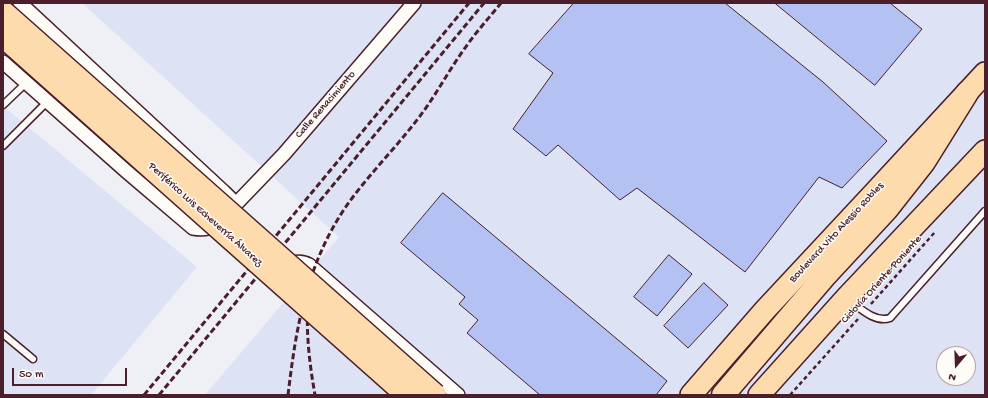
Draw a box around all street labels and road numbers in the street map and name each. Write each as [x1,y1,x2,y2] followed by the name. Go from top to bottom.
[293,68,359,142] street label: Calle Renacimiento
[145,160,265,270] street label: Periférico Luis Echeverría Álvarez
[787,180,887,286] street label: Boulevard Vito Alessio Robles
[839,233,925,327] street label: Ciclovía Oriente-Poniente

